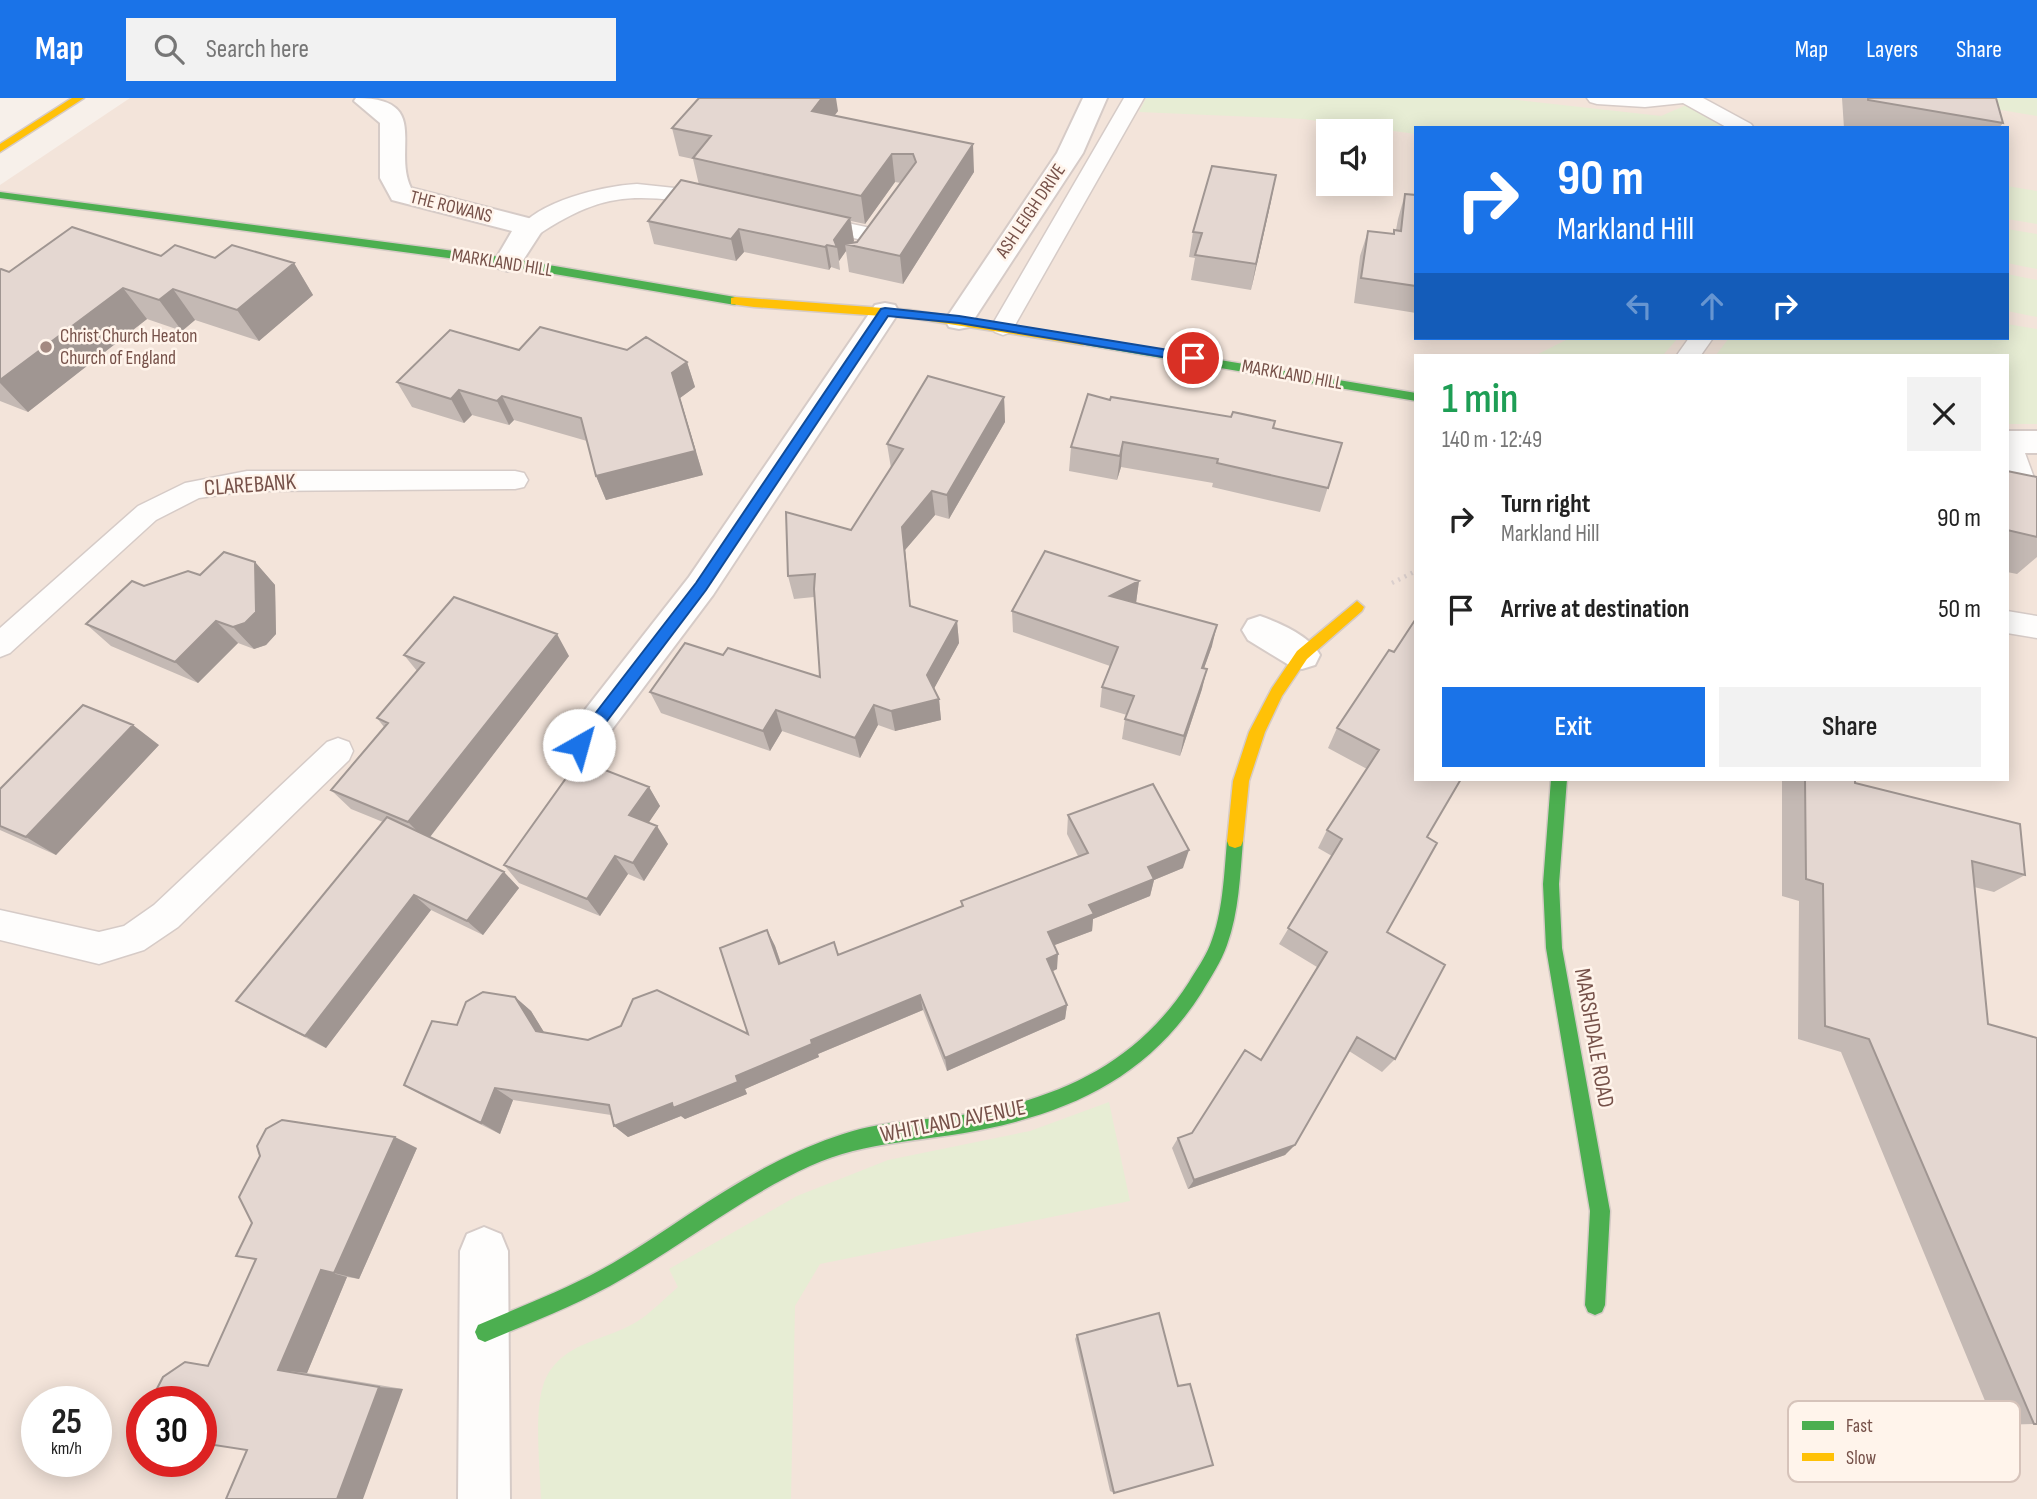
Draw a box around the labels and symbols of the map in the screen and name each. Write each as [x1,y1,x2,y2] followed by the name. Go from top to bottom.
[991,160,1071,263] street label: ASH LEIGH DRIVE
[407,186,495,228] street label: THE ROWANS
[450,244,554,282] street label: MARKLAND HILL
[60,325,197,370] place label: Christ Church Heaton Church of England
[1163,328,1223,388] pin
[38,339,54,355] marker: Christ Church Heaton Church of England
[1240,355,1344,395] street label: MARKLAND HILL
[203,468,297,502] street label: CLAREBANK
[542,708,616,782] position arrow
[1568,966,1620,1110] street label: MARSHDALE ROAD
[878,1093,1028,1149] street label: WHITLAND AVENUE
[126,1386,217,1477] speed limit sign: 30
[1788,1401,2020,1482] legend
[1846,1415,1873,1438] text: Fast
[1846,1447,1876,1470] text: Slow

